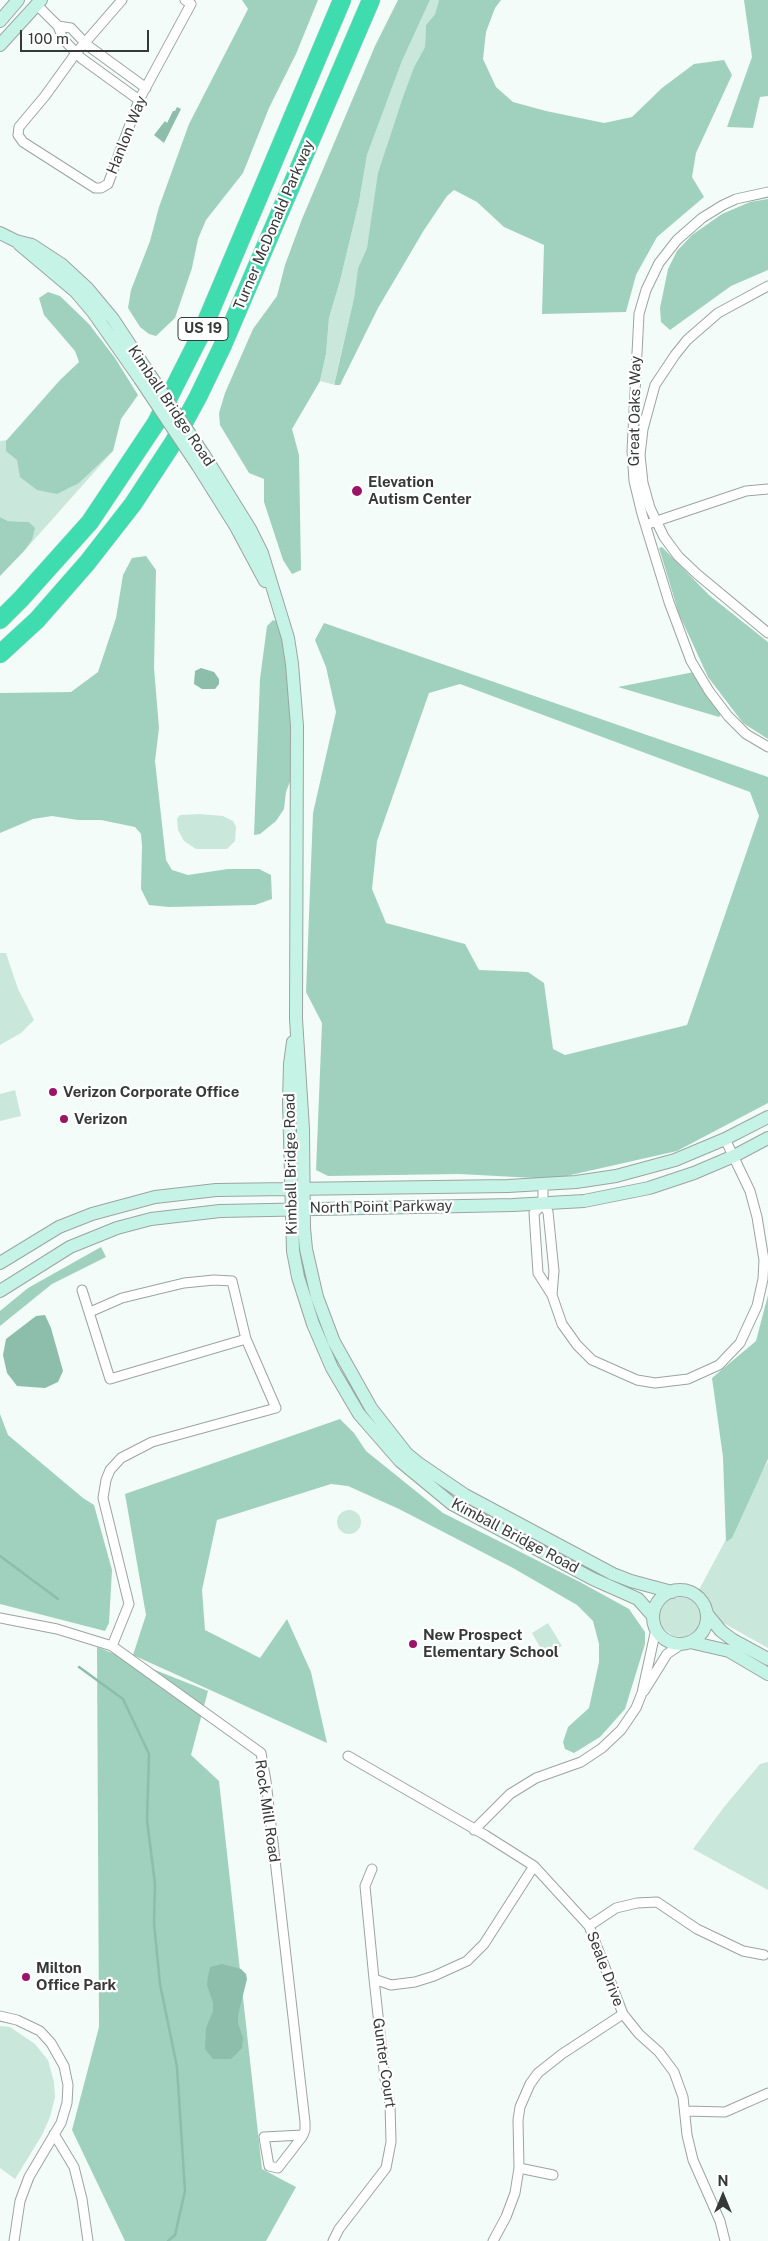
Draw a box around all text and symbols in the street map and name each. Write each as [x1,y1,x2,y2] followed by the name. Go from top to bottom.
[22,20,151,52] scale bar
[28,30,69,47] text: 100 m
[103,93,151,177] street label: Hanlon Way
[230,137,318,313] street label: Turner McDonald Parkway
[178,318,228,340] road number: US 19
[124,342,218,470] street label: Kimball Bridge Road
[625,355,645,467] street label: Great Oaks Way
[368,473,472,508] place label: Elevation Autism Center
[350,484,364,498] marker: Elevation Autism Center
[63,1083,239,1101] place label: Verizon Corporate Office
[47,1086,59,1098] marker: Verizon Corporate Office
[281,1093,301,1235] street label: Kimball Bridge Road
[74,1110,127,1128] place label: Verizon
[58,1113,70,1125] marker: Verizon
[309,1197,453,1217] street label: North Point Parkway
[448,1495,582,1577] street label: Kimball Bridge Road
[423,1626,559,1661] place label: New Prospect Elementary School
[407,1638,419,1650] marker: New Prospect Elementary School
[251,1758,283,1864] street label: Rock Mill Road
[582,1929,628,2009] street label: Seale Drive
[36,1959,116,1994] place label: Milton Office Park
[20,1971,32,1983] marker: Milton Office Park
[369,2017,399,2109] street label: Gunter Court
[698,2171,748,2221] north arrow
[718,2173,728,2189] text: N

